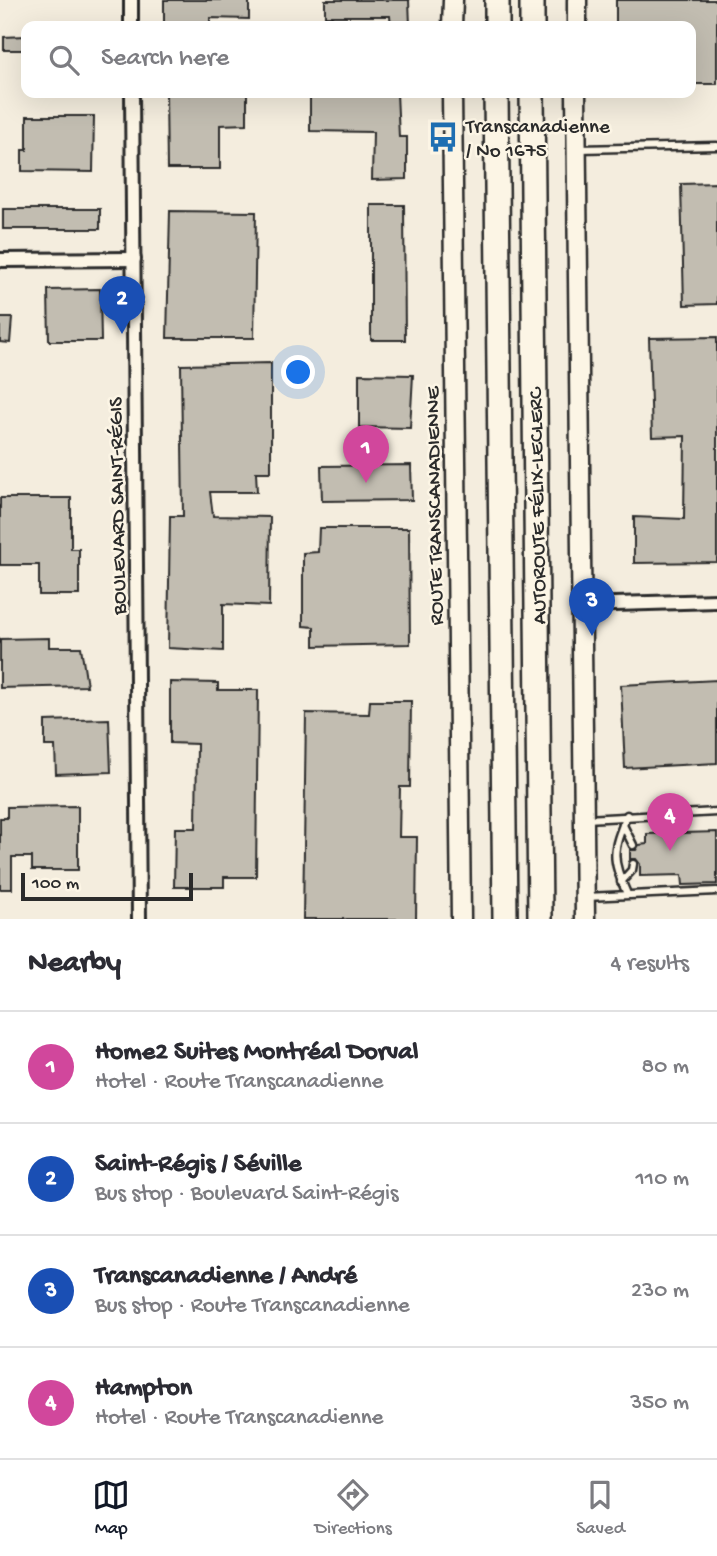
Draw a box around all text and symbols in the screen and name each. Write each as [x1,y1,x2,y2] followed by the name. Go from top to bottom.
[21,21,696,98] search box
[45,41,83,79] icon: search
[101,44,229,75] text: Search here
[465,116,611,165] place label: Transcanadienne / No 1675
[426,120,460,154] bus stop icon: Transcanadienne / No 1675
[99,276,145,334] pin: 2
[281,355,315,389] your location
[422,385,451,626] street label: ROUTE TRANSCANADIENNE
[525,386,554,625] street label: AUTOROUTE FÉLIX-LECLERC
[105,397,134,616] street label: BOULEVARD SAINT-RÉGIS
[343,425,389,483] pin: 1
[569,578,615,636] pin: 3
[647,793,693,851] pin: 4
[21,870,192,902] scale bar
[32,873,79,896] text: 100 m
[28,947,121,982] text: Nearby
[610,951,689,978] text: 4 results
[95,1038,419,1069] text: Home2 Suites Montréal Dorval
[46,1054,56,1081] text: 1
[642,1054,689,1081] text: 80 m
[95,1069,384,1096] text: Hotel · Route Transcanadienne
[95,1150,301,1181] text: Saint-Régis / Séville
[45,1166,57,1193] text: 2
[636,1166,689,1193] text: 110 m
[95,1181,399,1208] text: Bus stop · Boulevard Saint-Régis
[95,1262,357,1293] text: Transcanadienne / André
[45,1278,57,1305] text: 3
[631,1278,689,1305] text: 230 m
[95,1293,410,1320] text: Bus stop · Route Transcanadienne
[95,1374,192,1405] text: Hampton
[46,1390,56,1417] text: 4
[630,1390,689,1417] text: 350 m
[95,1405,384,1432] text: Hotel · Route Transcanadienne
[92,1476,130,1541] tab: Map
[315,1476,392,1541] tab: Directions
[576,1476,625,1541] tab: Saved

